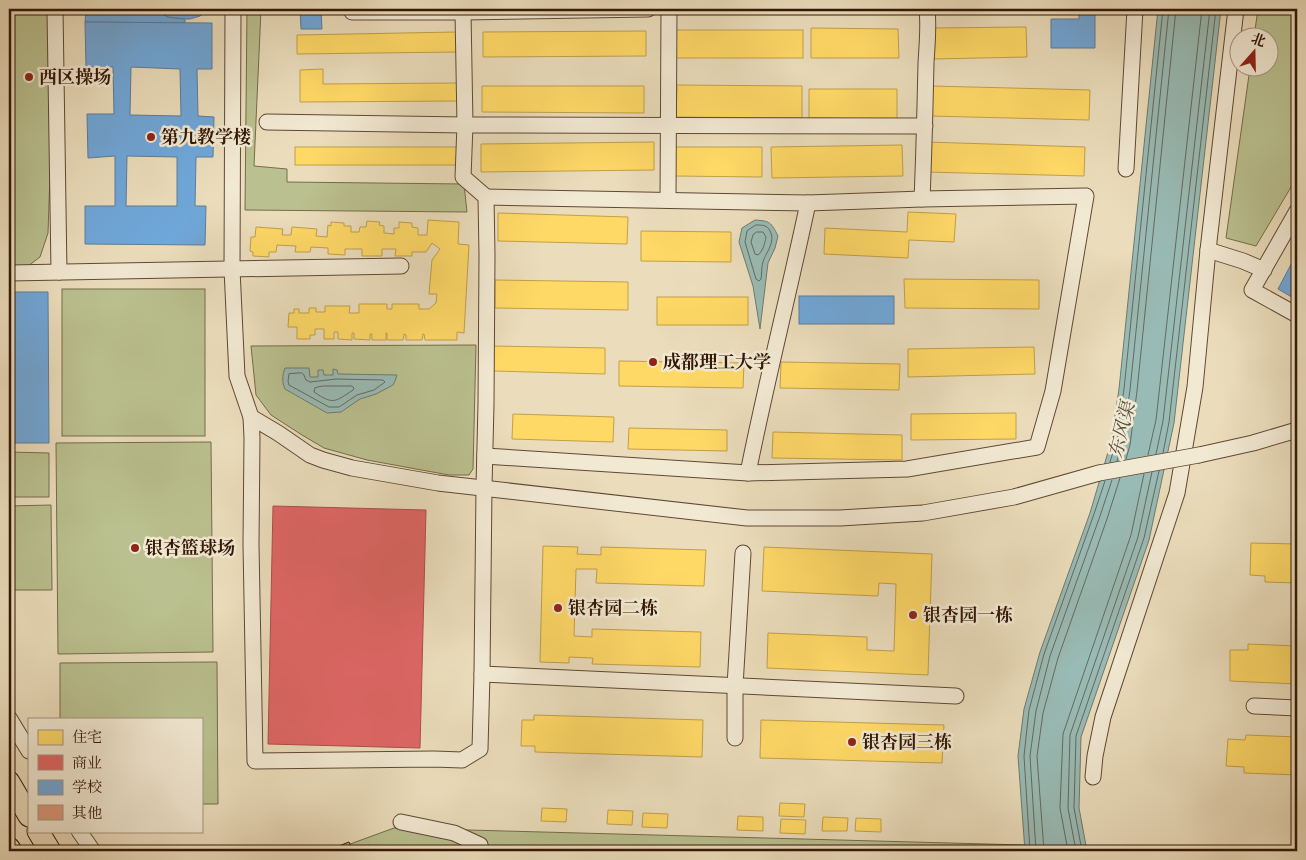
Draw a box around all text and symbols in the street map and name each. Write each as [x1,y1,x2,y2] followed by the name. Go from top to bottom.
[1228,28,1278,78] north arrow
[1249,30,1268,51] text: 北
[39,66,111,89] place label: 西区操场
[23,71,35,83] marker: 西区操场
[161,126,251,149] place label: 第九教学楼
[145,131,157,143] marker: 第九教学楼
[663,351,771,374] place label: 成都理工大学
[647,356,659,368] marker: 成都理工大学
[1103,397,1141,461] water label: 东风渠
[145,537,235,560] place label: 银杏篮球场
[129,542,141,554] marker: 银杏篮球场
[568,597,658,620] place label: 银杏园二栋
[552,602,564,614] marker: 银杏园二栋
[923,604,1013,627] place label: 银杏园一栋
[907,609,919,621] marker: 银杏园一栋
[28,718,202,832] legend
[72,728,102,747] text: 住宅
[862,731,952,754] place label: 银杏园三栋
[846,736,858,748] marker: 银杏园三栋
[72,754,102,773] text: 商业
[72,778,102,797] text: 学校
[72,804,102,823] text: 其他

